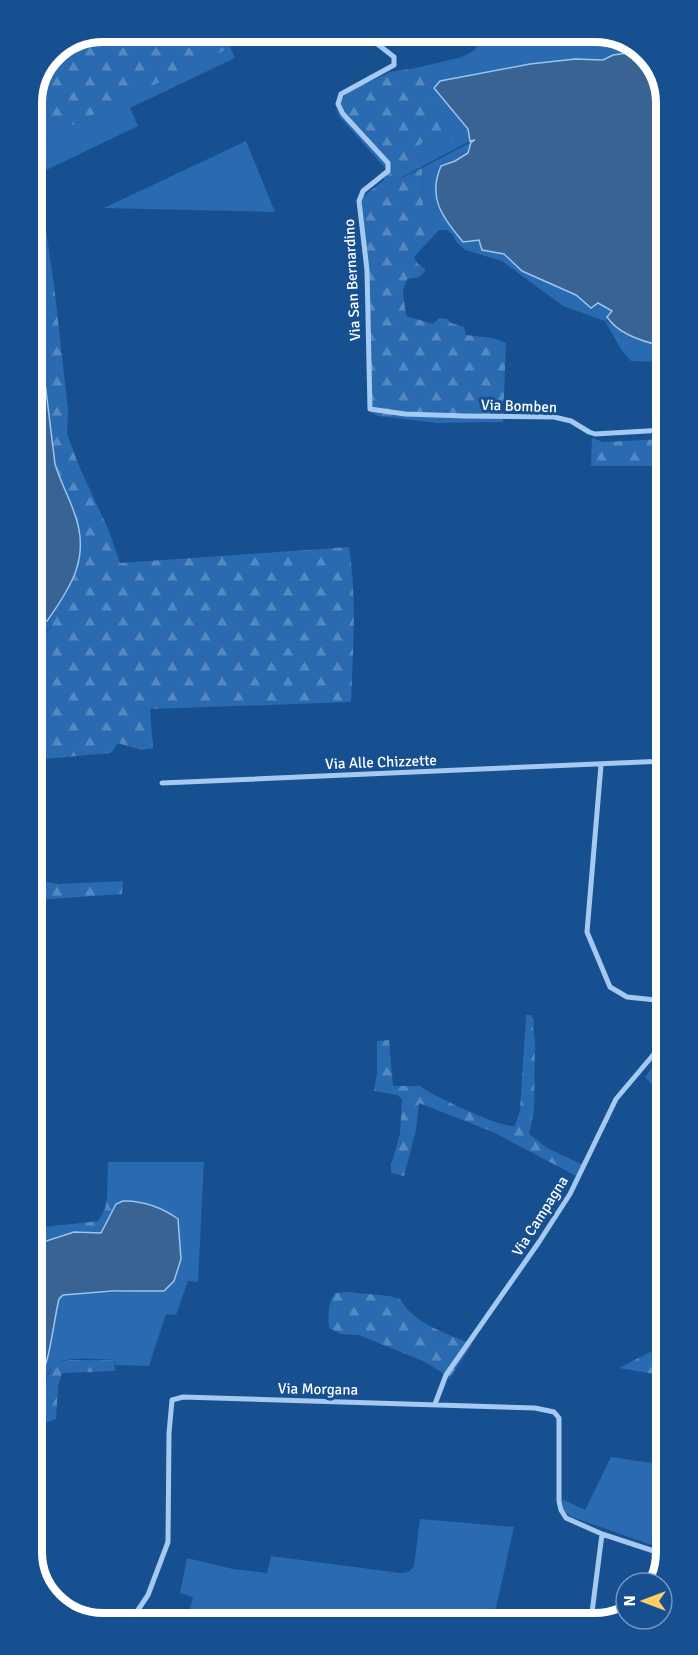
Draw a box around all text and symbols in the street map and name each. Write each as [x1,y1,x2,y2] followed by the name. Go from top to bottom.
[340,218,364,342] street label: Via San Bernardino
[481,396,557,416] street label: Via Bomben
[325,751,437,773] street label: Via Alle Chizzette
[508,1173,572,1259] street label: Via Campagna
[278,1379,358,1399] street label: Via Morgana
[614,1571,674,1631] north arrow
[620,1595,640,1607] text: N

